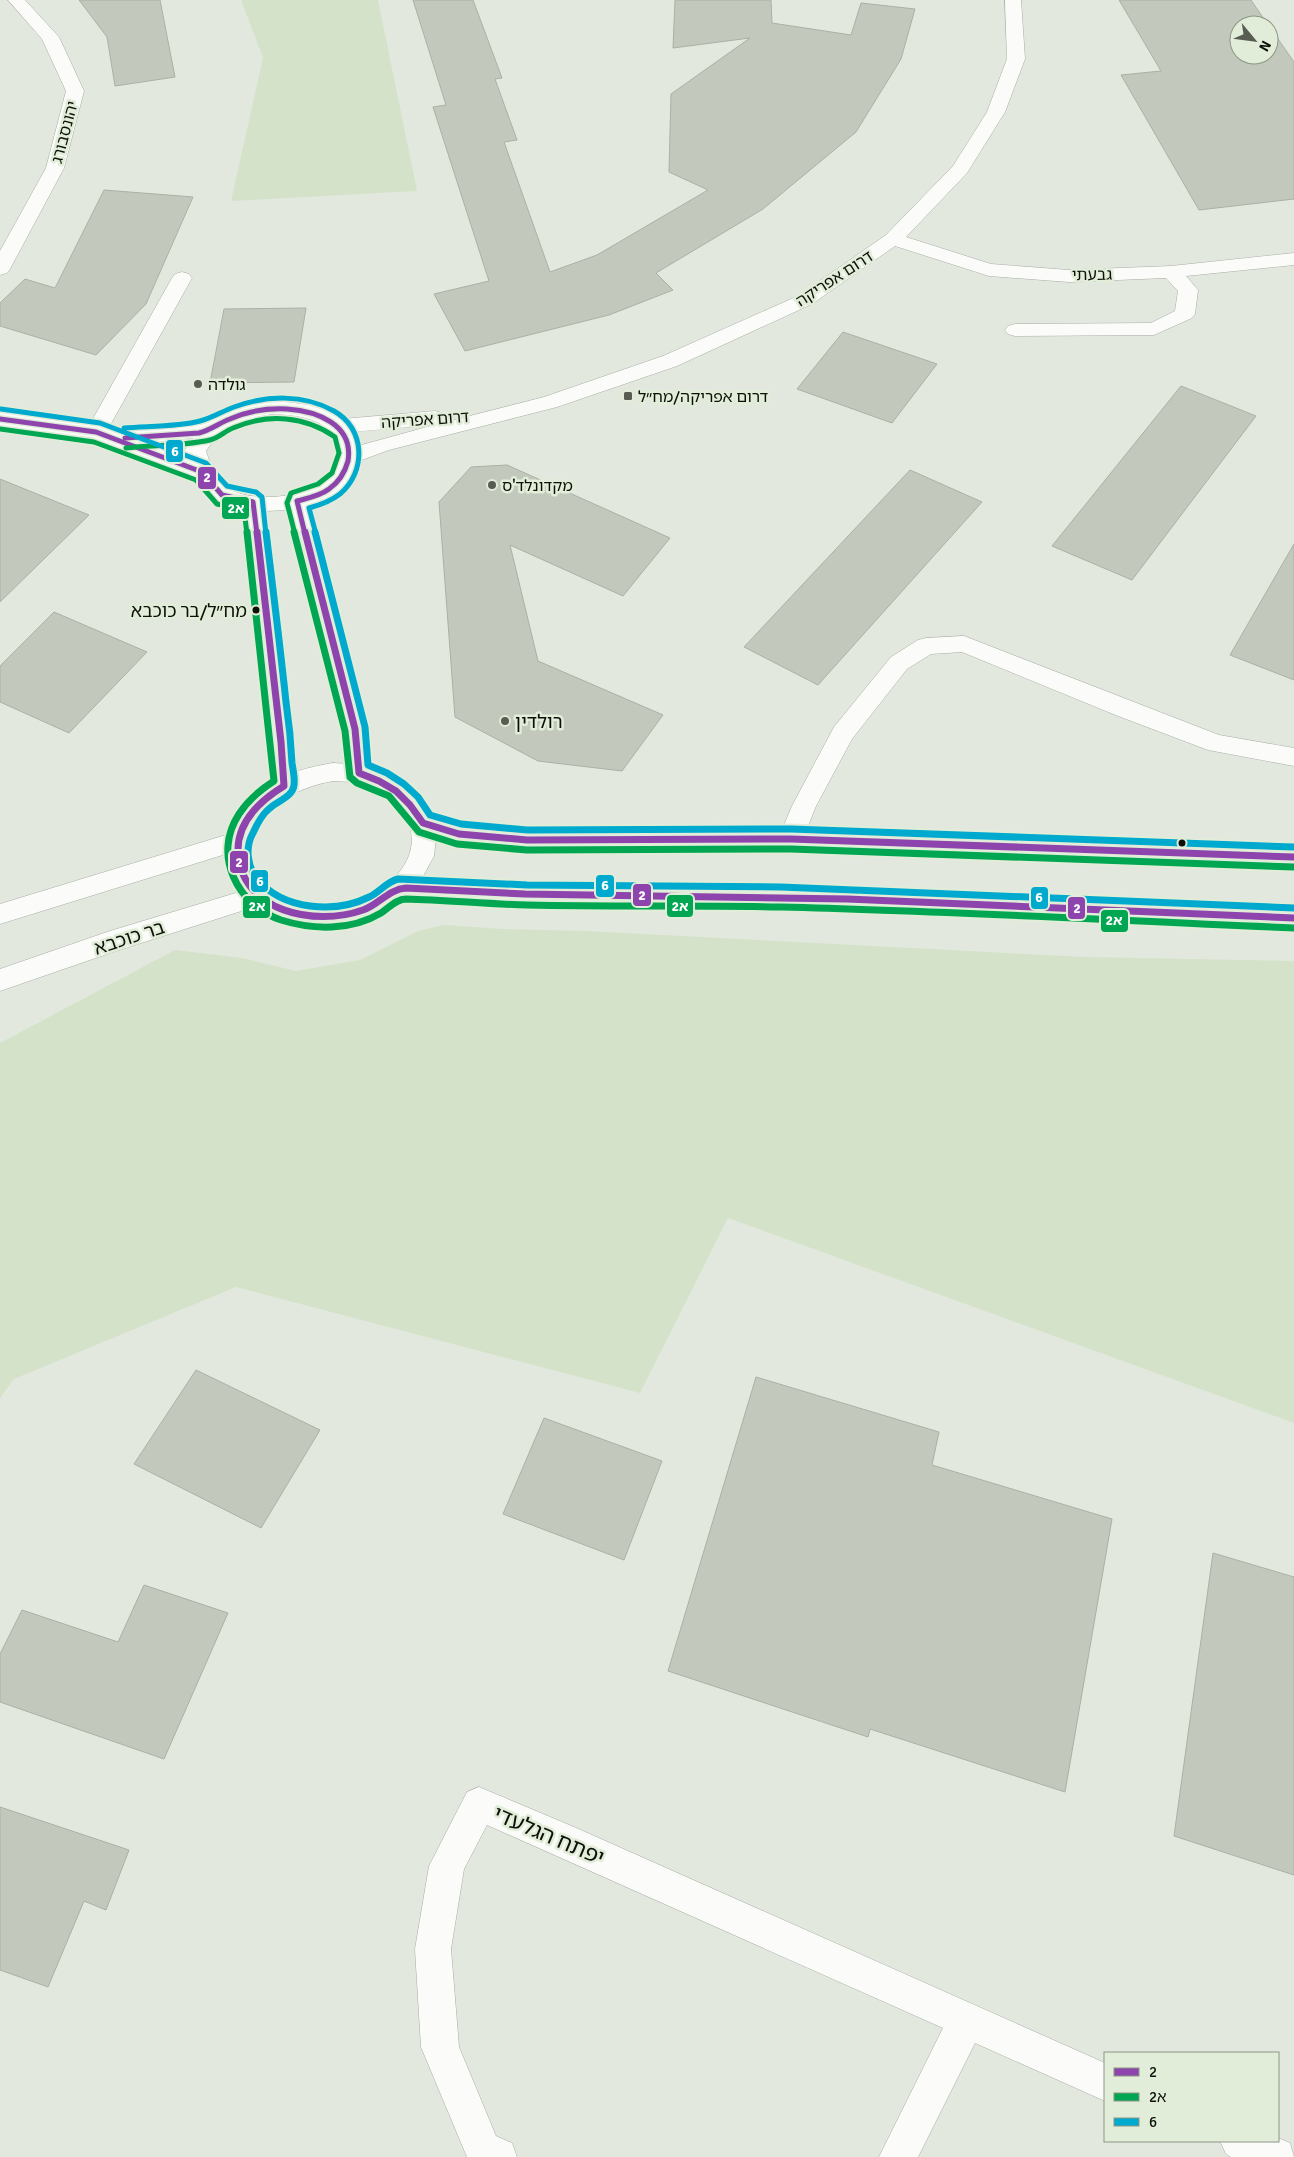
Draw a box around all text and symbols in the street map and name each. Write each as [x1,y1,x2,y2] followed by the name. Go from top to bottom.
[1229,15,1279,65] north arrow
[1255,38,1275,54] text: N
[47,99,83,166] street label: יהונסבורג
[792,246,877,311] street label: דרום אפריקה
[1072,265,1112,285] street label: גבעתי
[208,375,246,395] place label: גולדה
[192,378,204,390] marker: גולדה
[638,387,769,407] place label: דרום אפריקה/מח״ל
[622,390,634,402] marker: דרום אפריקה/מח״ל
[380,407,470,433] street label: דרום אפריקה
[165,439,184,463] line badge: 6
[171,443,179,460] text: 6
[197,466,217,490] line badge: 2
[203,469,211,486] text: 2
[502,476,573,496] place label: מקדונלד'ס
[486,479,498,491] marker: מקדונלד'ס
[221,496,250,520] line badge: 2א
[227,500,245,517] text: 2א
[131,600,247,622] place label: מח״ל/בר כוכבא
[251,605,261,615] marker: מח״ל/בר כוכבא
[515,710,563,734] place label: רולדין
[499,715,511,727] marker: רולדין
[1177,838,1187,848] unlabelled marker
[229,850,249,874] line badge: 2
[235,854,243,871] text: 2
[250,869,269,893] line badge: 6
[256,873,264,890] text: 6
[595,874,615,898] line badge: 6
[601,877,609,894] text: 6
[632,883,652,907] line badge: 2
[1030,886,1049,910] line badge: 6
[638,887,646,904] text: 2
[1035,889,1043,906] text: 6
[666,894,694,918] line badge: 2א
[242,895,271,919] line badge: 2א
[1067,896,1086,920] line badge: 2
[248,898,266,915] text: 2א
[671,898,689,915] text: 2א
[1073,900,1081,917] text: 2
[1100,909,1129,933] line badge: 2א
[1105,912,1123,929] text: 2א
[91,915,168,961] street label: בר כוכבא
[489,1800,609,1871] street label: יפתח הגלעדי
[1104,2052,1279,2142] legend
[1149,2063,1157,2081] text: 2
[1149,2088,1167,2106] text: 2א
[1149,2113,1157,2131] text: 6

